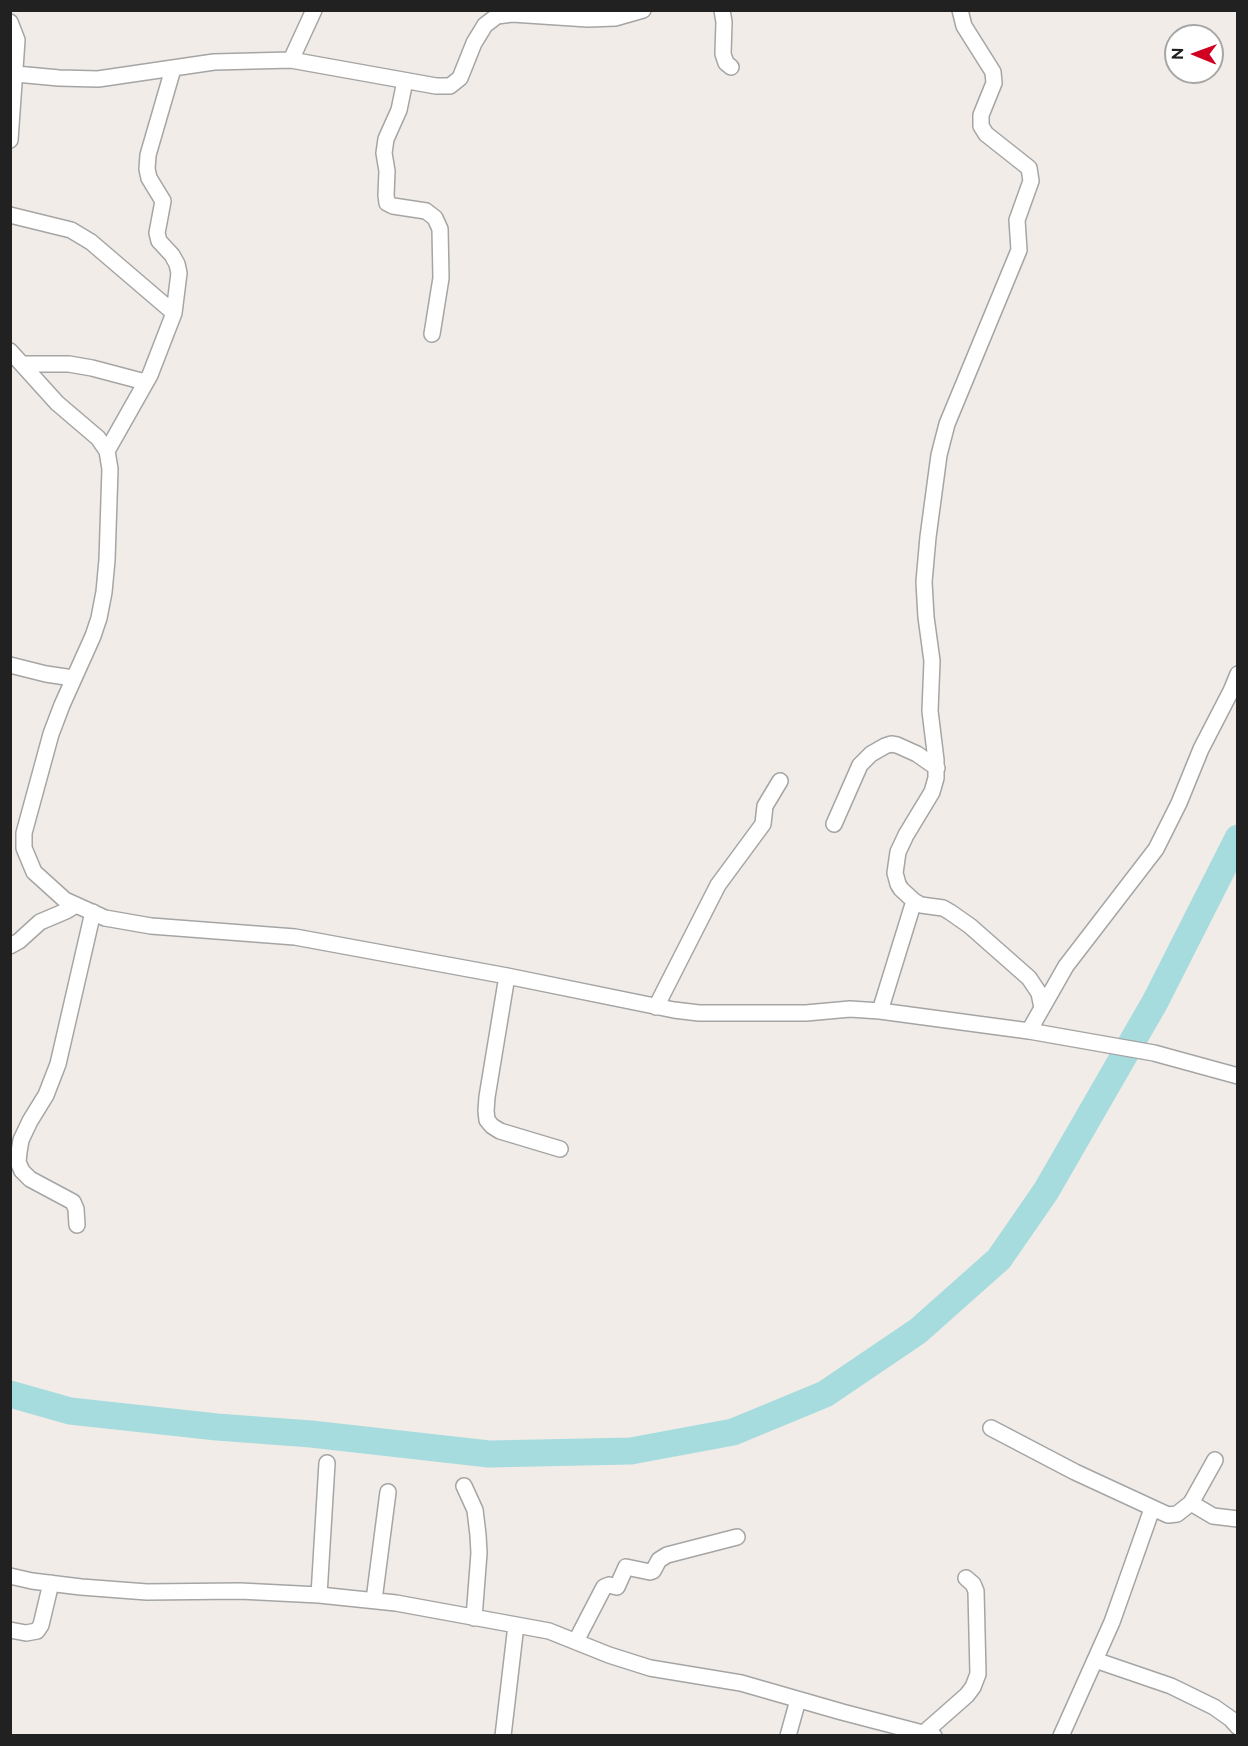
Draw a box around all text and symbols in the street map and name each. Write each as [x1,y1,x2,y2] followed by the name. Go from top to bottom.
[1164,24,1224,84] north arrow
[1168,47,1187,60] text: N

